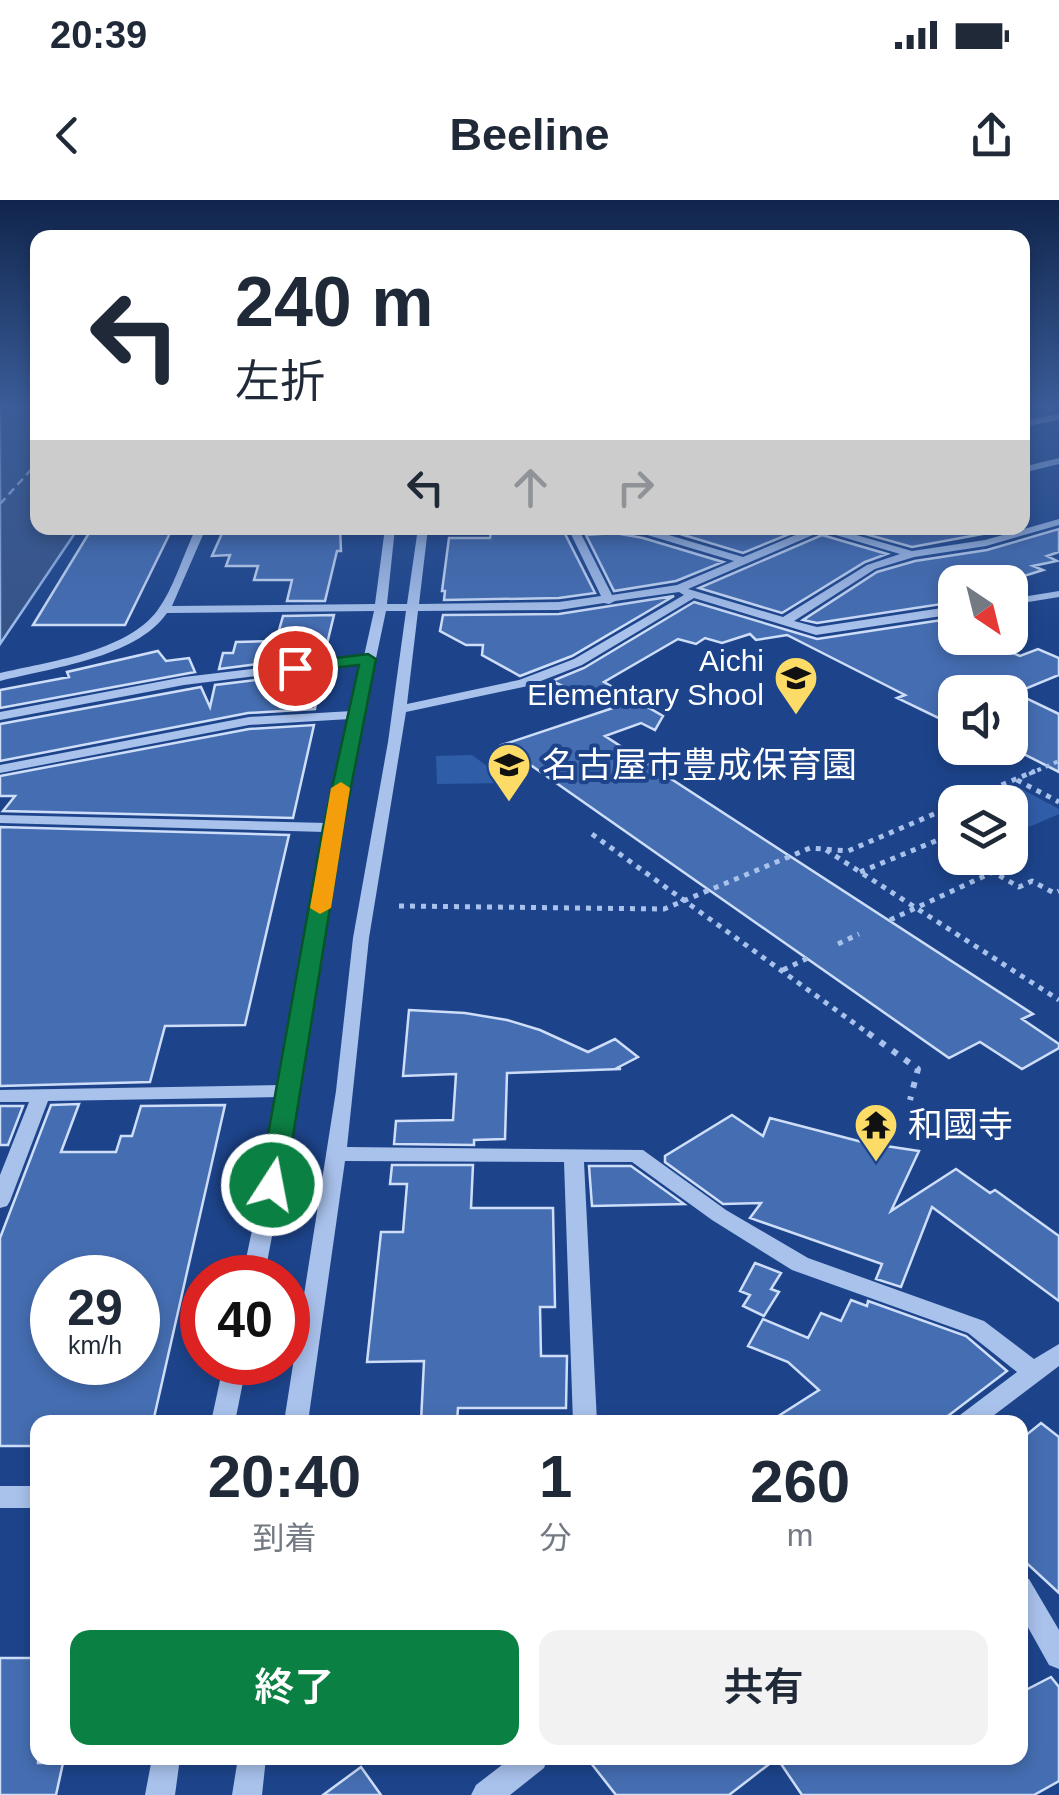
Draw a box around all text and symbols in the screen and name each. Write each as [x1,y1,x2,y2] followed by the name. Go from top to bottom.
[50,14,147,56] text: 20:39
[40,108,95,163] icon: back
[964,108,1019,163] icon: share
[449,109,610,160] text: Beeline
[235,263,433,341] text: 240 m
[70,270,200,400] icon: left
[235,356,325,407] text: 左折
[398,460,453,515] icon: left
[503,460,558,515] icon: ahead
[608,460,663,515] icon: right
[938,565,1028,655] north arrow
[938,565,1028,875] map controls
[253,626,338,711] pin
[268,641,323,696] icon: arrive
[527,644,764,711] place label: Aichi Elementary Shool
[773,655,819,716] school or university icon: Aichi Elementary Shool
[938,675,1028,765] button: sound
[486,742,532,803] school or university icon: 名古屋市豊成保育園
[542,745,857,784] place label: 名古屋市豊成保育園
[938,785,1028,875] button: layers
[853,1102,899,1163] temple icon: 和國寺
[908,1105,1013,1144] place label: 和國寺
[220,1133,324,1237] position arrow
[180,1255,310,1385] speed limit sign: 40
[67,1280,123,1336] text: 29
[68,1331,122,1359] text: km/h
[208,1443,361,1510] text: 20:40
[539,1443,572,1510] text: 1
[750,1448,850,1515] text: 260
[787,1517,813,1553] text: m
[252,1520,316,1556] text: 到着
[540,1520,572,1556] text: 分
[70,1630,519,1745] button: 終了
[539,1630,988,1745] button: 共有

